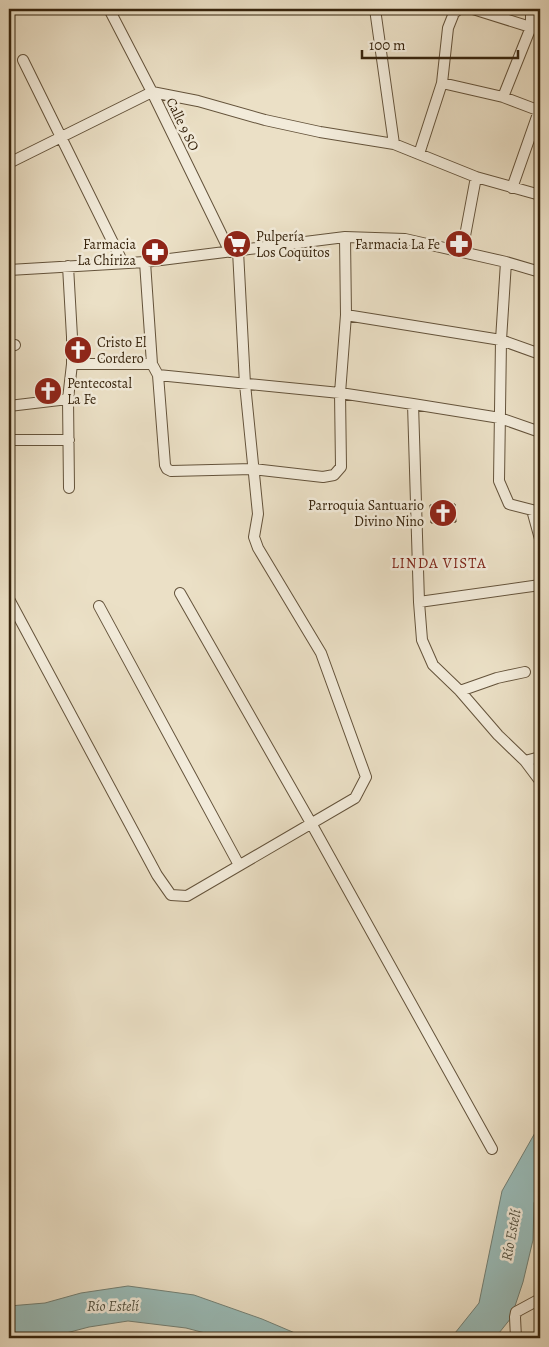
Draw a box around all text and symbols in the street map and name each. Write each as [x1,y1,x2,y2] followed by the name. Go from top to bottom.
[362,28,518,60] scale bar
[369,35,406,55] text: 100 m
[161,94,204,154] street label: Calle 9 SO
[256,227,330,262] place label: Pulpería Los Coquitos
[222,229,252,259] supermarket icon: Pulpería Los Coquitos
[444,229,474,259] pharmacy icon: Farmacia La Fe
[77,235,136,270] place label: Farmacia La Chiriza
[355,235,440,254] place label: Farmacia La Fe
[140,237,170,267] pharmacy icon: Farmacia La Chiriza
[97,333,147,368] place label: Cristo El Cordero
[63,335,93,365] church icon: Cristo El Cordero
[67,374,132,409] place label: Pentecostal La Fe
[33,376,63,406] church icon: Pentecostal La Fe
[308,496,424,531] place label: Parroquia Santuario Divino Nino
[428,498,458,528] church icon: Parroquia Santuario Divino Nino
[391,553,487,573] district label: LINDA VISTA
[496,1207,526,1262] water label: Río Estelí
[87,1296,140,1316] water label: Río Estelí

